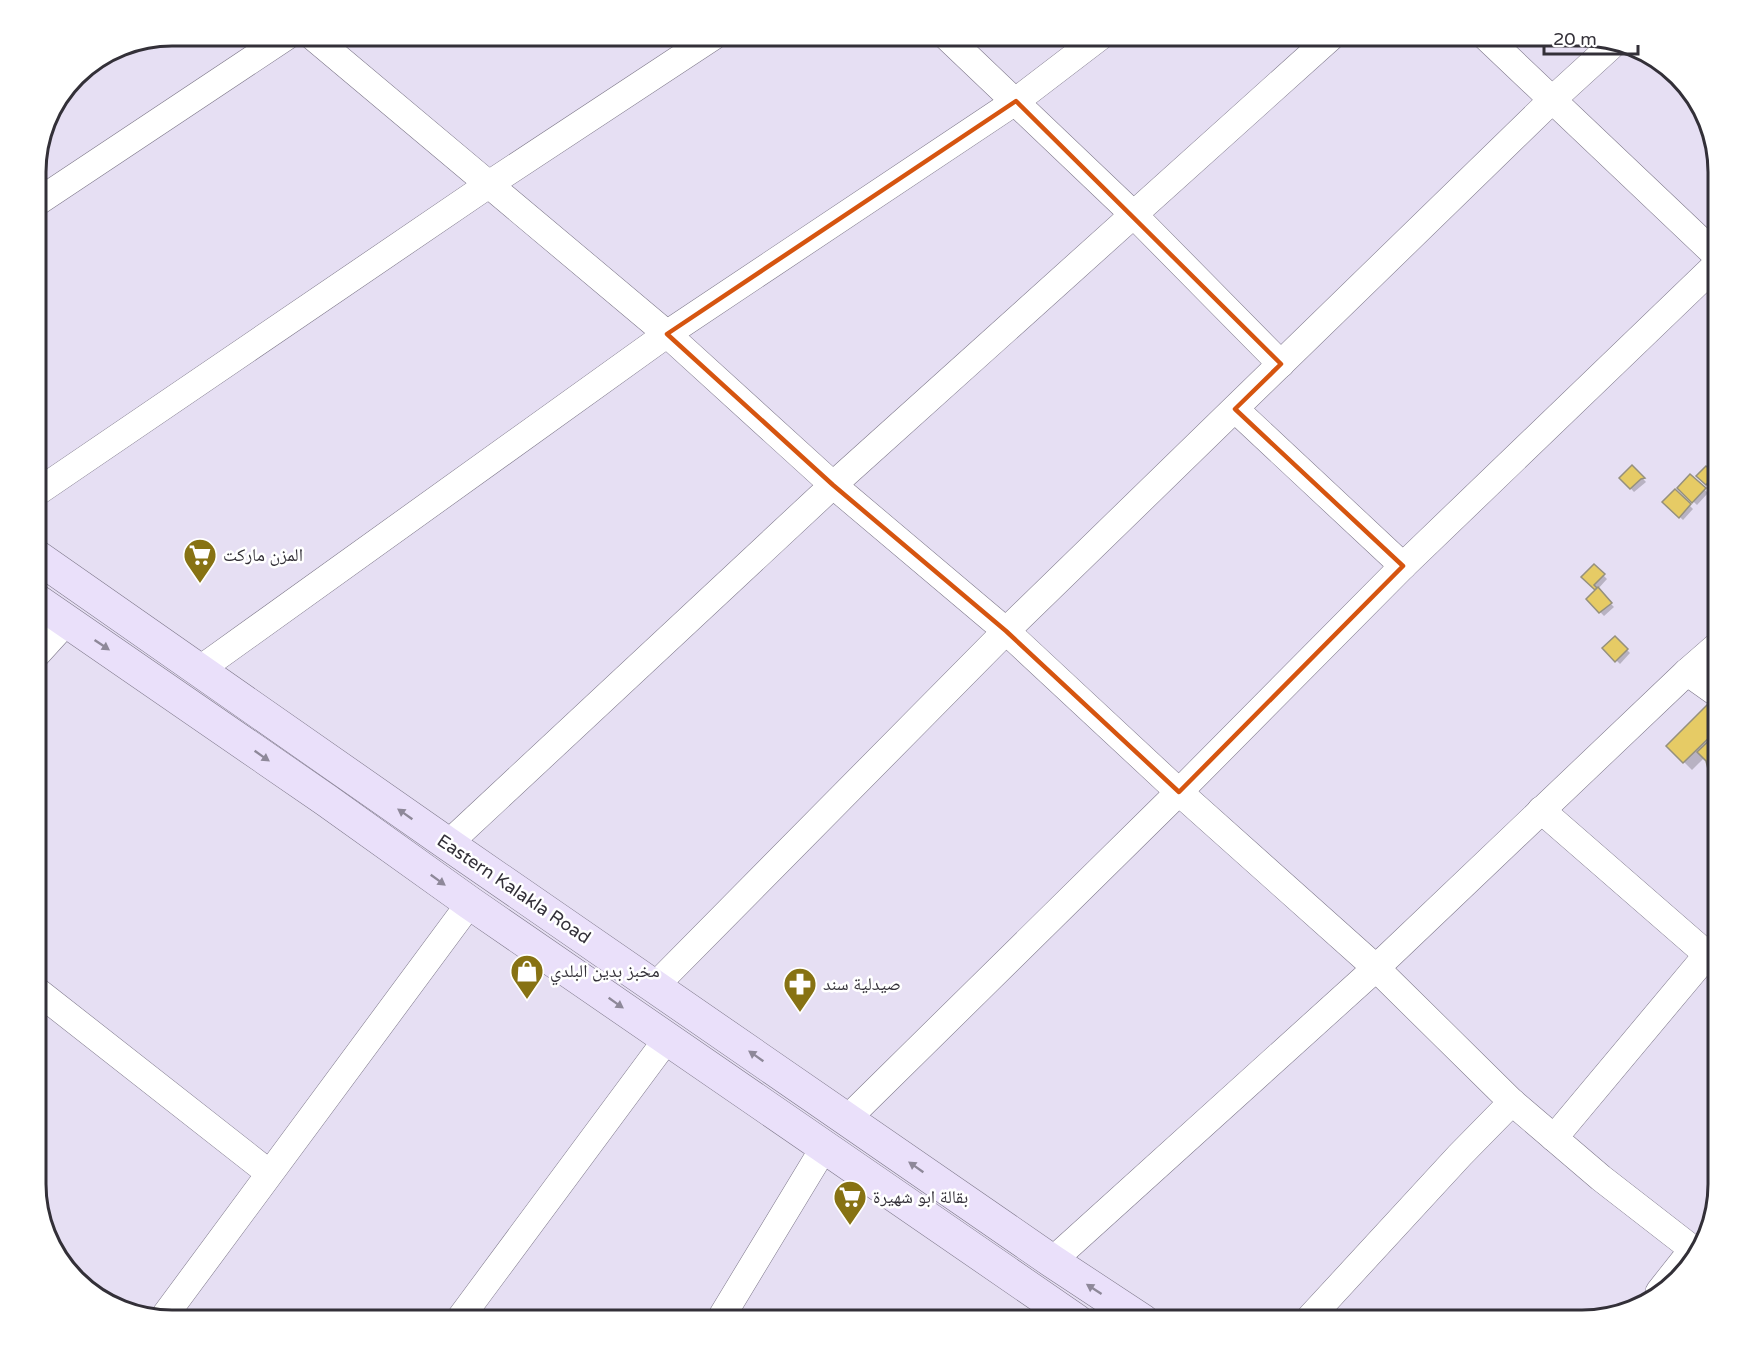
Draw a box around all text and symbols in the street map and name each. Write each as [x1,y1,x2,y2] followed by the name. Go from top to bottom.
[1544,18,1638,56] scale bar
[1553,28,1597,50] text: 20 m
[182,537,218,584] supermarket icon: المزن ماركت
[223,544,303,566] place label: المزن ماركت
[93,639,109,651] one-way arrow
[254,750,270,762] one-way arrow
[397,809,413,820] one-way arrow
[433,829,595,949] street label: Eastern Kalakla Road
[431,874,446,886] one-way arrow
[509,953,545,1000] shop icon: مخبز بدين البلدي
[550,960,660,986] place label: مخبز بدين البلدي
[782,966,818,1013] pharmacy icon: صيدلية سند
[823,973,901,995] place label: صيدلية سند
[608,997,624,1008] one-way arrow
[748,1050,764,1062] one-way arrow
[908,1162,924,1173] one-way arrow
[832,1179,868,1226] supermarket icon: بقالة ابو شهيرة
[873,1186,968,1208] place label: بقالة ابو شهيرة
[1086,1283,1103,1294] one-way arrow

